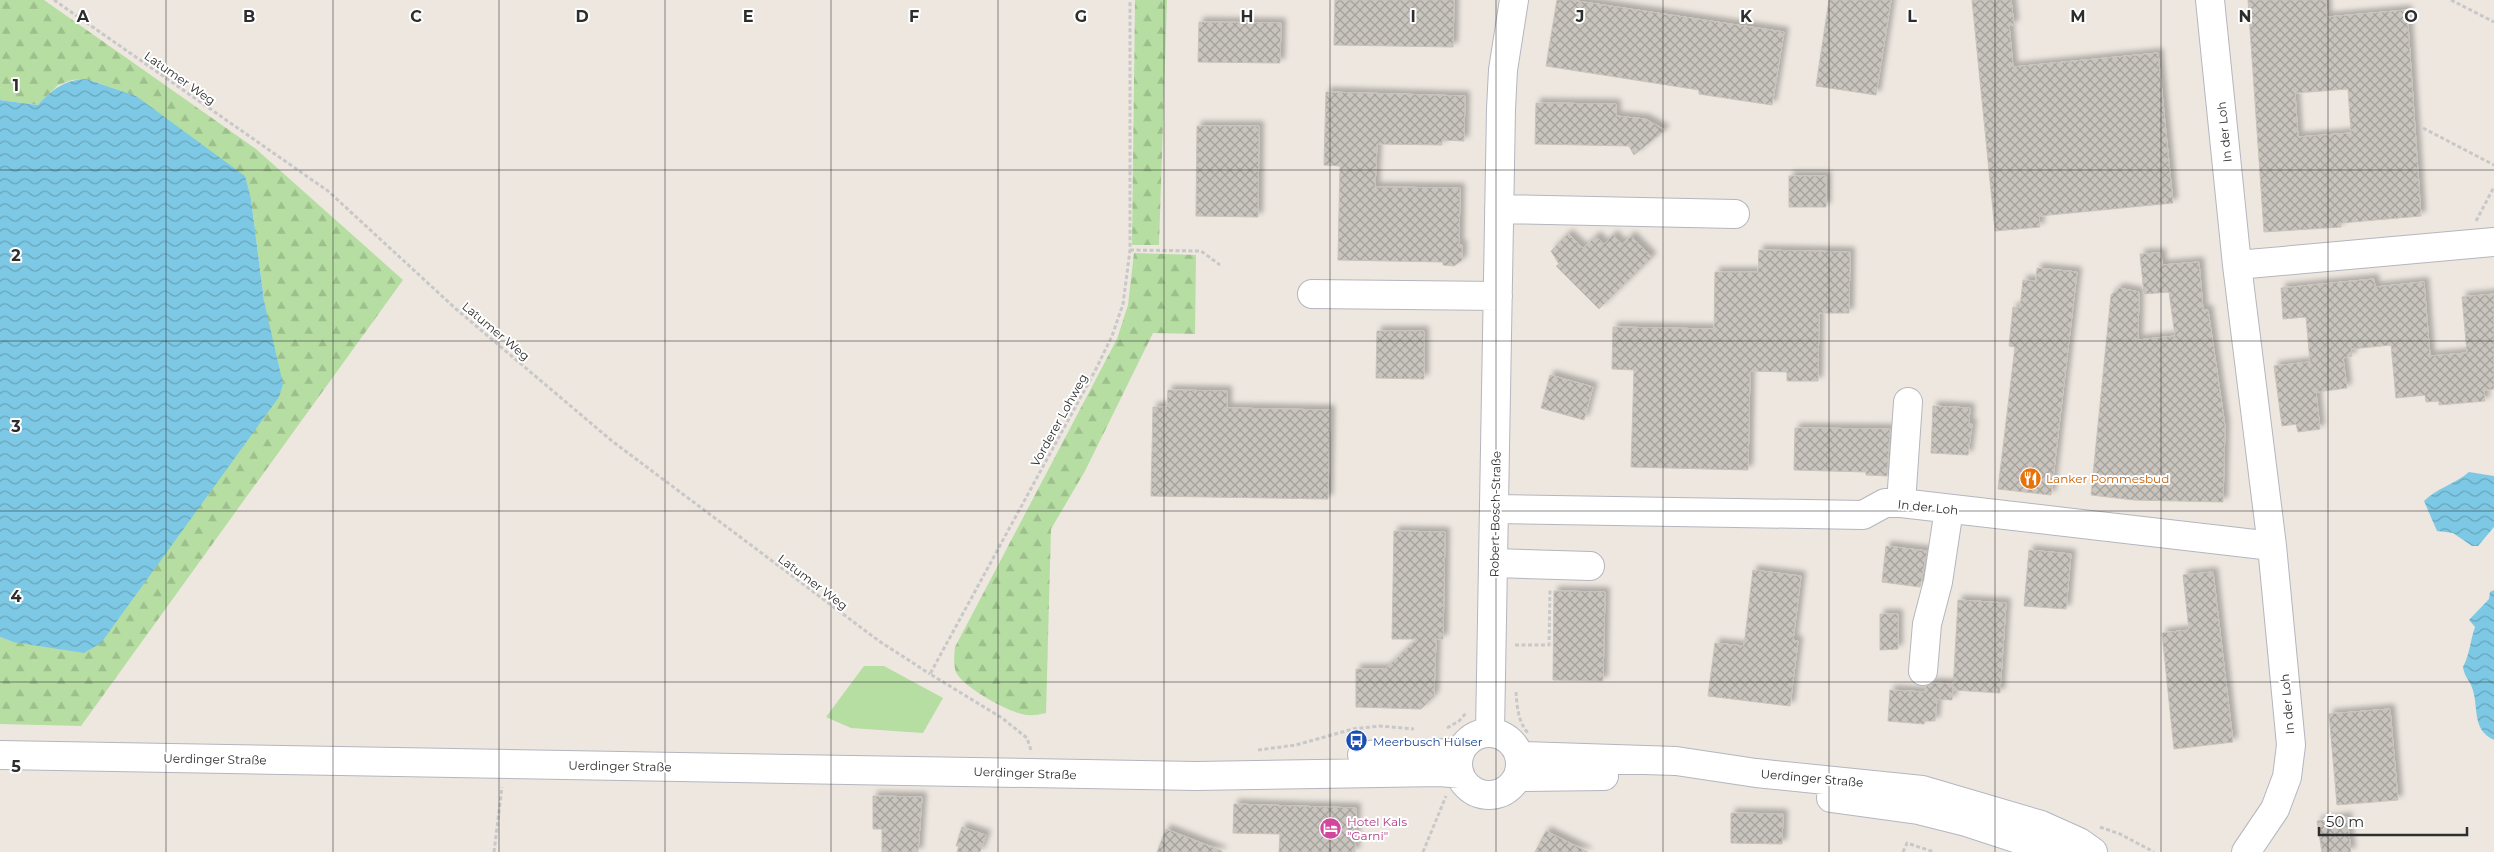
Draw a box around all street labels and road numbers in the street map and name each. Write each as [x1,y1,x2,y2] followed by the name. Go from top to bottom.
[142,48,218,108] street label: Latumer Weg
[2213,101,2235,163] street label: In der Loh
[459,299,533,363] street label: Latumer Weg
[1027,371,1091,469] street label: Vorderer Lohweg
[1486,451,1504,577] street label: Robert-Bosch-Straße
[1897,496,1959,518] street label: In der Loh
[775,551,851,613] street label: Latumer Weg
[2277,673,2297,735] street label: In der Loh
[163,751,267,767] street label: Uerdinger Straße
[568,758,672,774] street label: Uerdinger Straße
[973,764,1077,782] street label: Uerdinger Straße
[1760,766,1864,790] street label: Uerdinger Straße

